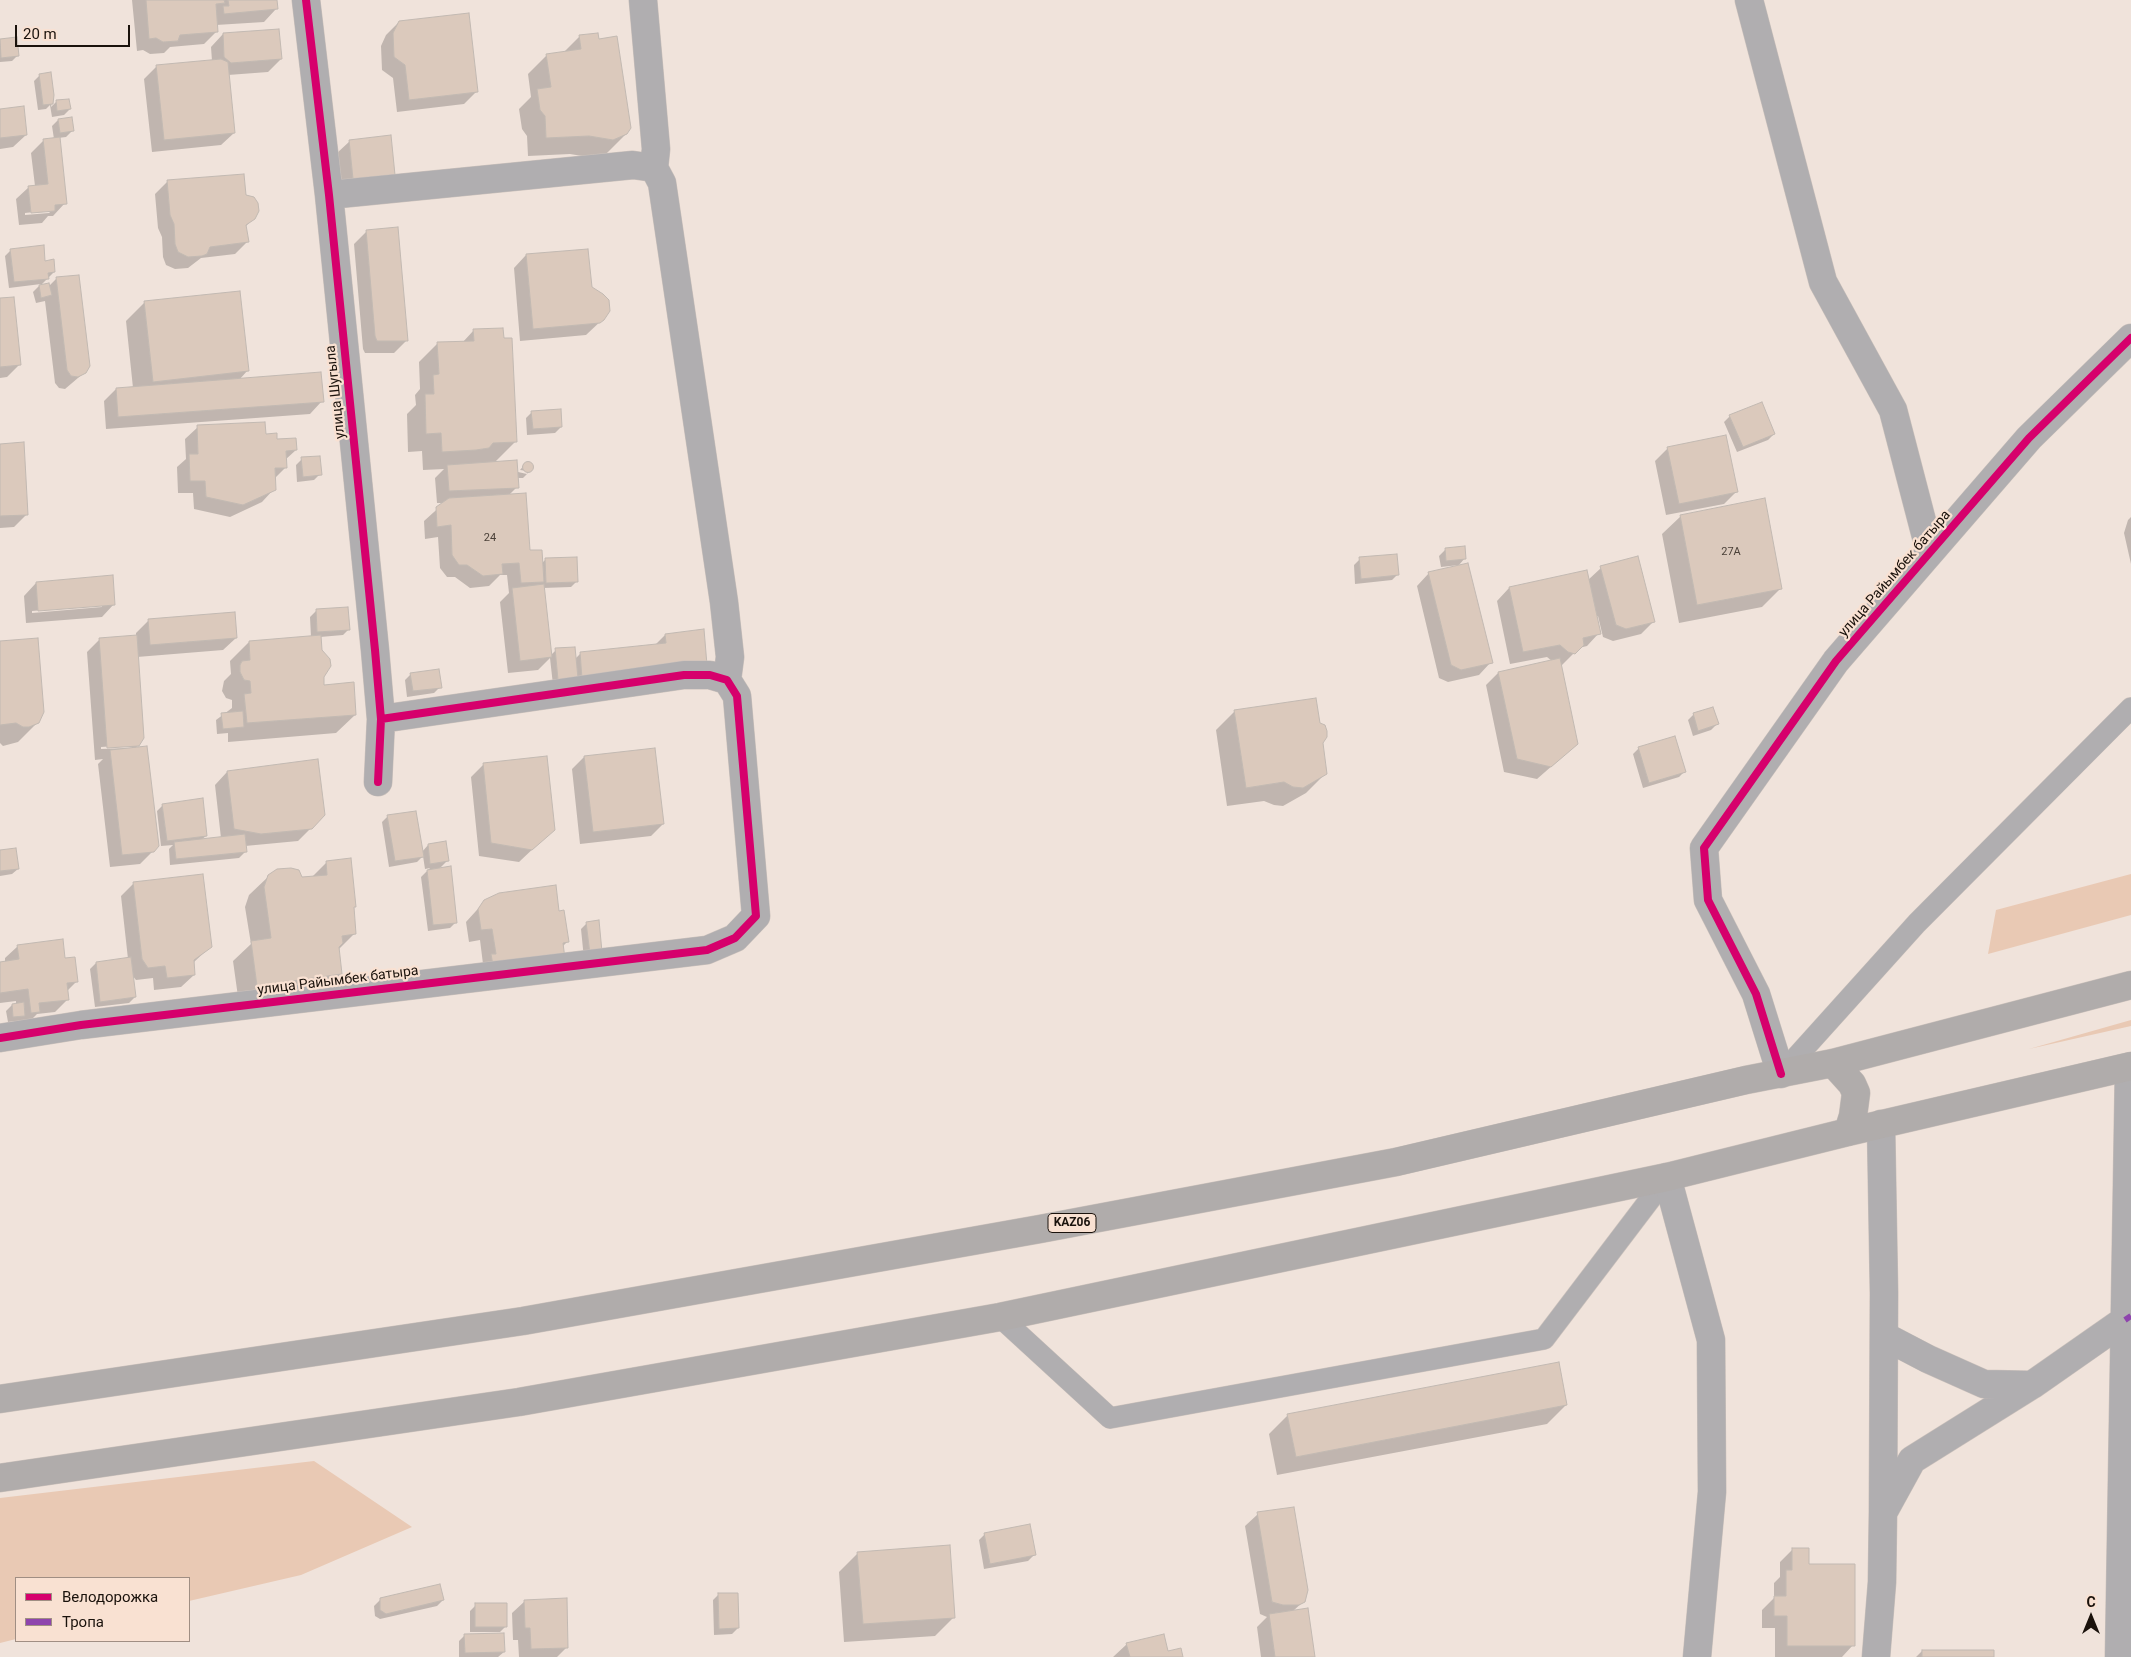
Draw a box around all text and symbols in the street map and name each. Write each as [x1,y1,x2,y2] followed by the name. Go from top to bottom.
[18,15,132,47] scale bar
[23,25,57,43] text: 20 m
[323,344,349,440] street label: улица Шугыла
[1835,507,1955,641] street label: улица Райымбек батыра
[484,531,496,545] house number: 24
[1721,545,1741,559] house number: 27А
[257,963,419,999] street label: улица Райымбек батыра
[1048,1214,1096,1232] road number: KАZ06
[15,1577,190,1642] legend
[62,1588,158,1606] text: Велодорожка
[2066,1592,2116,1642] north arrow
[2086,1594,2096,1610] text: С
[62,1613,104,1631] text: Тропа

